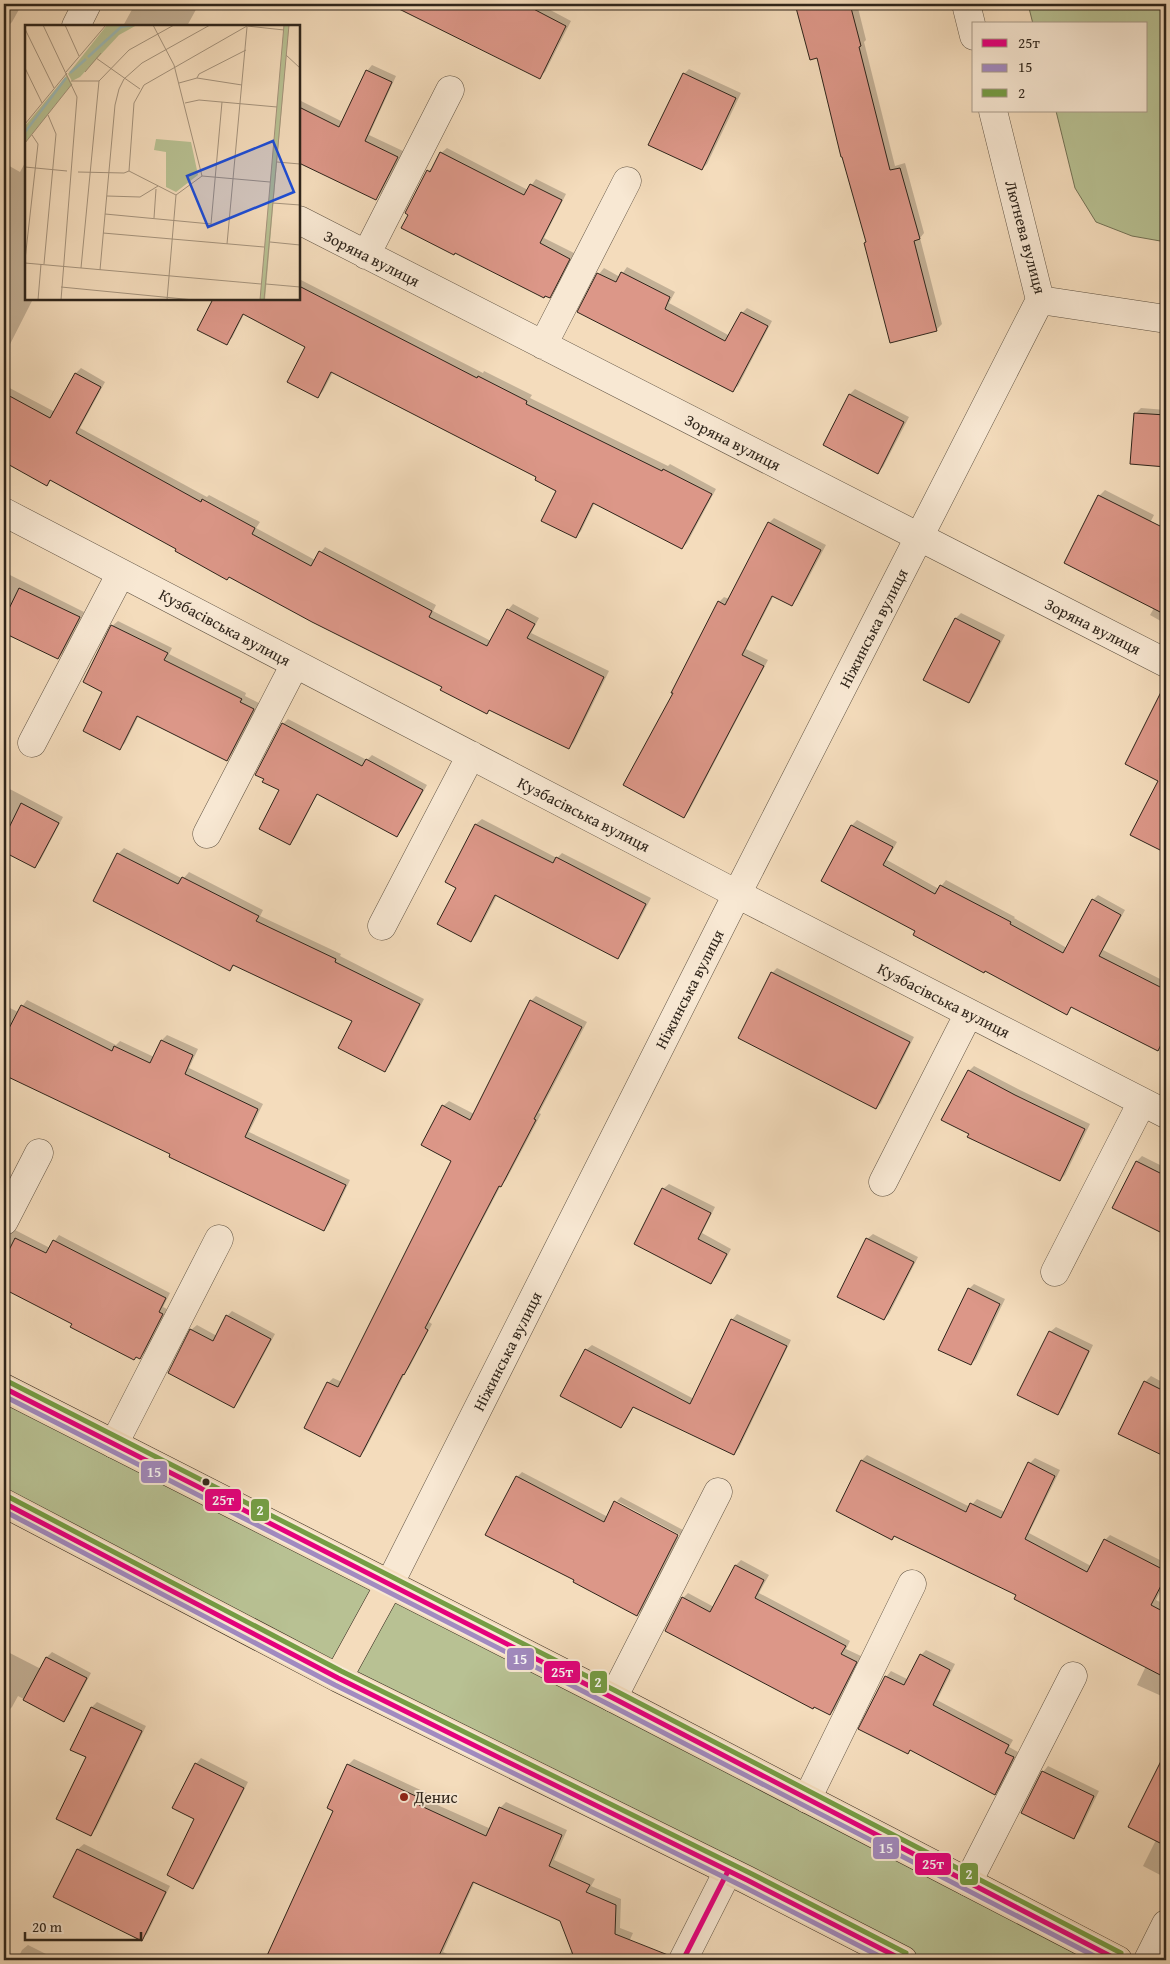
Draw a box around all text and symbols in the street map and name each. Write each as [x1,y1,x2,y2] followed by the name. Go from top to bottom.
[972,22,1148,112] legend
[25,25,300,300] inset map
[1018,32,1040,53] text: 25т
[1018,56,1032,77] text: 15
[1018,82,1025,103] text: 2
[999,178,1053,296] street label: Лютнева вулиця
[320,223,424,293] street label: Зоряна вулиця
[681,407,785,477] street label: Зоряна вулиця
[833,564,913,692] street label: Ніжинська вулиця
[155,582,295,672] street label: Кузбасівська вулиця
[1041,591,1145,661] street label: Зоряна вулиця
[514,770,654,858] street label: Кузбасівська вулиця
[649,925,729,1053] street label: Ніжинська вулиця
[874,956,1014,1044] street label: Кузбасівська вулиця
[467,1287,547,1415] street label: Ніжинська вулиця
[140,1460,168,1484] line badge: 15
[147,1462,161,1482] text: 15
[201,1477,211,1487] unlabelled marker
[204,1488,242,1512] line badge: 25т
[212,1490,235,1510] text: 25т
[250,1498,270,1522] line badge: 2
[256,1500,264,1520] text: 2
[506,1647,535,1671] line badge: 15
[513,1649,527,1669] text: 15
[543,1660,581,1684] line badge: 25т
[551,1662,574,1682] text: 25т
[589,1670,608,1694] line badge: 2
[594,1672,602,1692] text: 2
[413,1785,458,1809] place label: Денис
[398,1791,410,1803] marker: Денис
[872,1836,900,1860] line badge: 15
[879,1838,893,1858] text: 15
[914,1852,952,1876] line badge: 25т
[922,1854,945,1874] text: 25т
[959,1862,979,1886] line badge: 2
[965,1864,973,1884] text: 2
[25,1909,141,1941] scale bar
[32,1916,63,1937] text: 20 m

